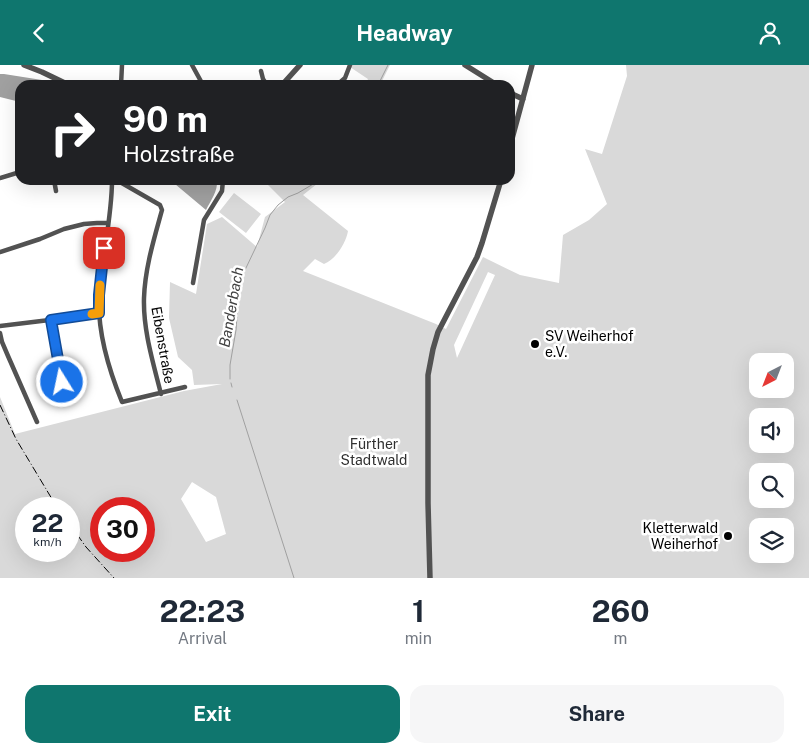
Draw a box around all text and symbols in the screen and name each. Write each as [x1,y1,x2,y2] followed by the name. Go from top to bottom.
[25,19,53,47] icon: back
[756,19,784,47] icon: person
[356,20,453,46] text: Headway
[123,99,208,140] text: 90 m
[40,100,105,165] icon: right
[123,141,235,167] text: Holzstraße
[83,227,125,269] pin
[90,234,118,262] icon: arrive
[216,265,246,349] water label: Banderbach
[148,305,178,385] street label: Eibenstraße
[545,328,634,360] place label: SV Weiherhof e.V.
[529,338,541,350] marker: SV Weiherhof e.V.
[749,353,794,397] north arrow
[749,353,794,563] map controls
[35,355,87,407] position arrow
[749,408,794,453] button: sound
[341,436,407,468] park label: Fürther Stadtwald
[749,463,794,508] button: search
[90,497,155,562] speed limit sign: 30
[32,508,63,538] text: 22
[749,518,794,563] button: layers
[643,520,718,552] place label: Kletterwald Weiherhof
[722,530,734,542] marker: Kletterwald Weiherhof
[33,535,62,549] text: km/h
[159,593,245,629] text: 22:23
[412,593,425,629] text: 1
[591,593,650,629] text: 260
[178,629,227,648] text: Arrival
[405,629,432,648] text: min
[614,629,627,648] text: m
[25,685,400,743] button: Exit
[410,685,784,743] button: Share

